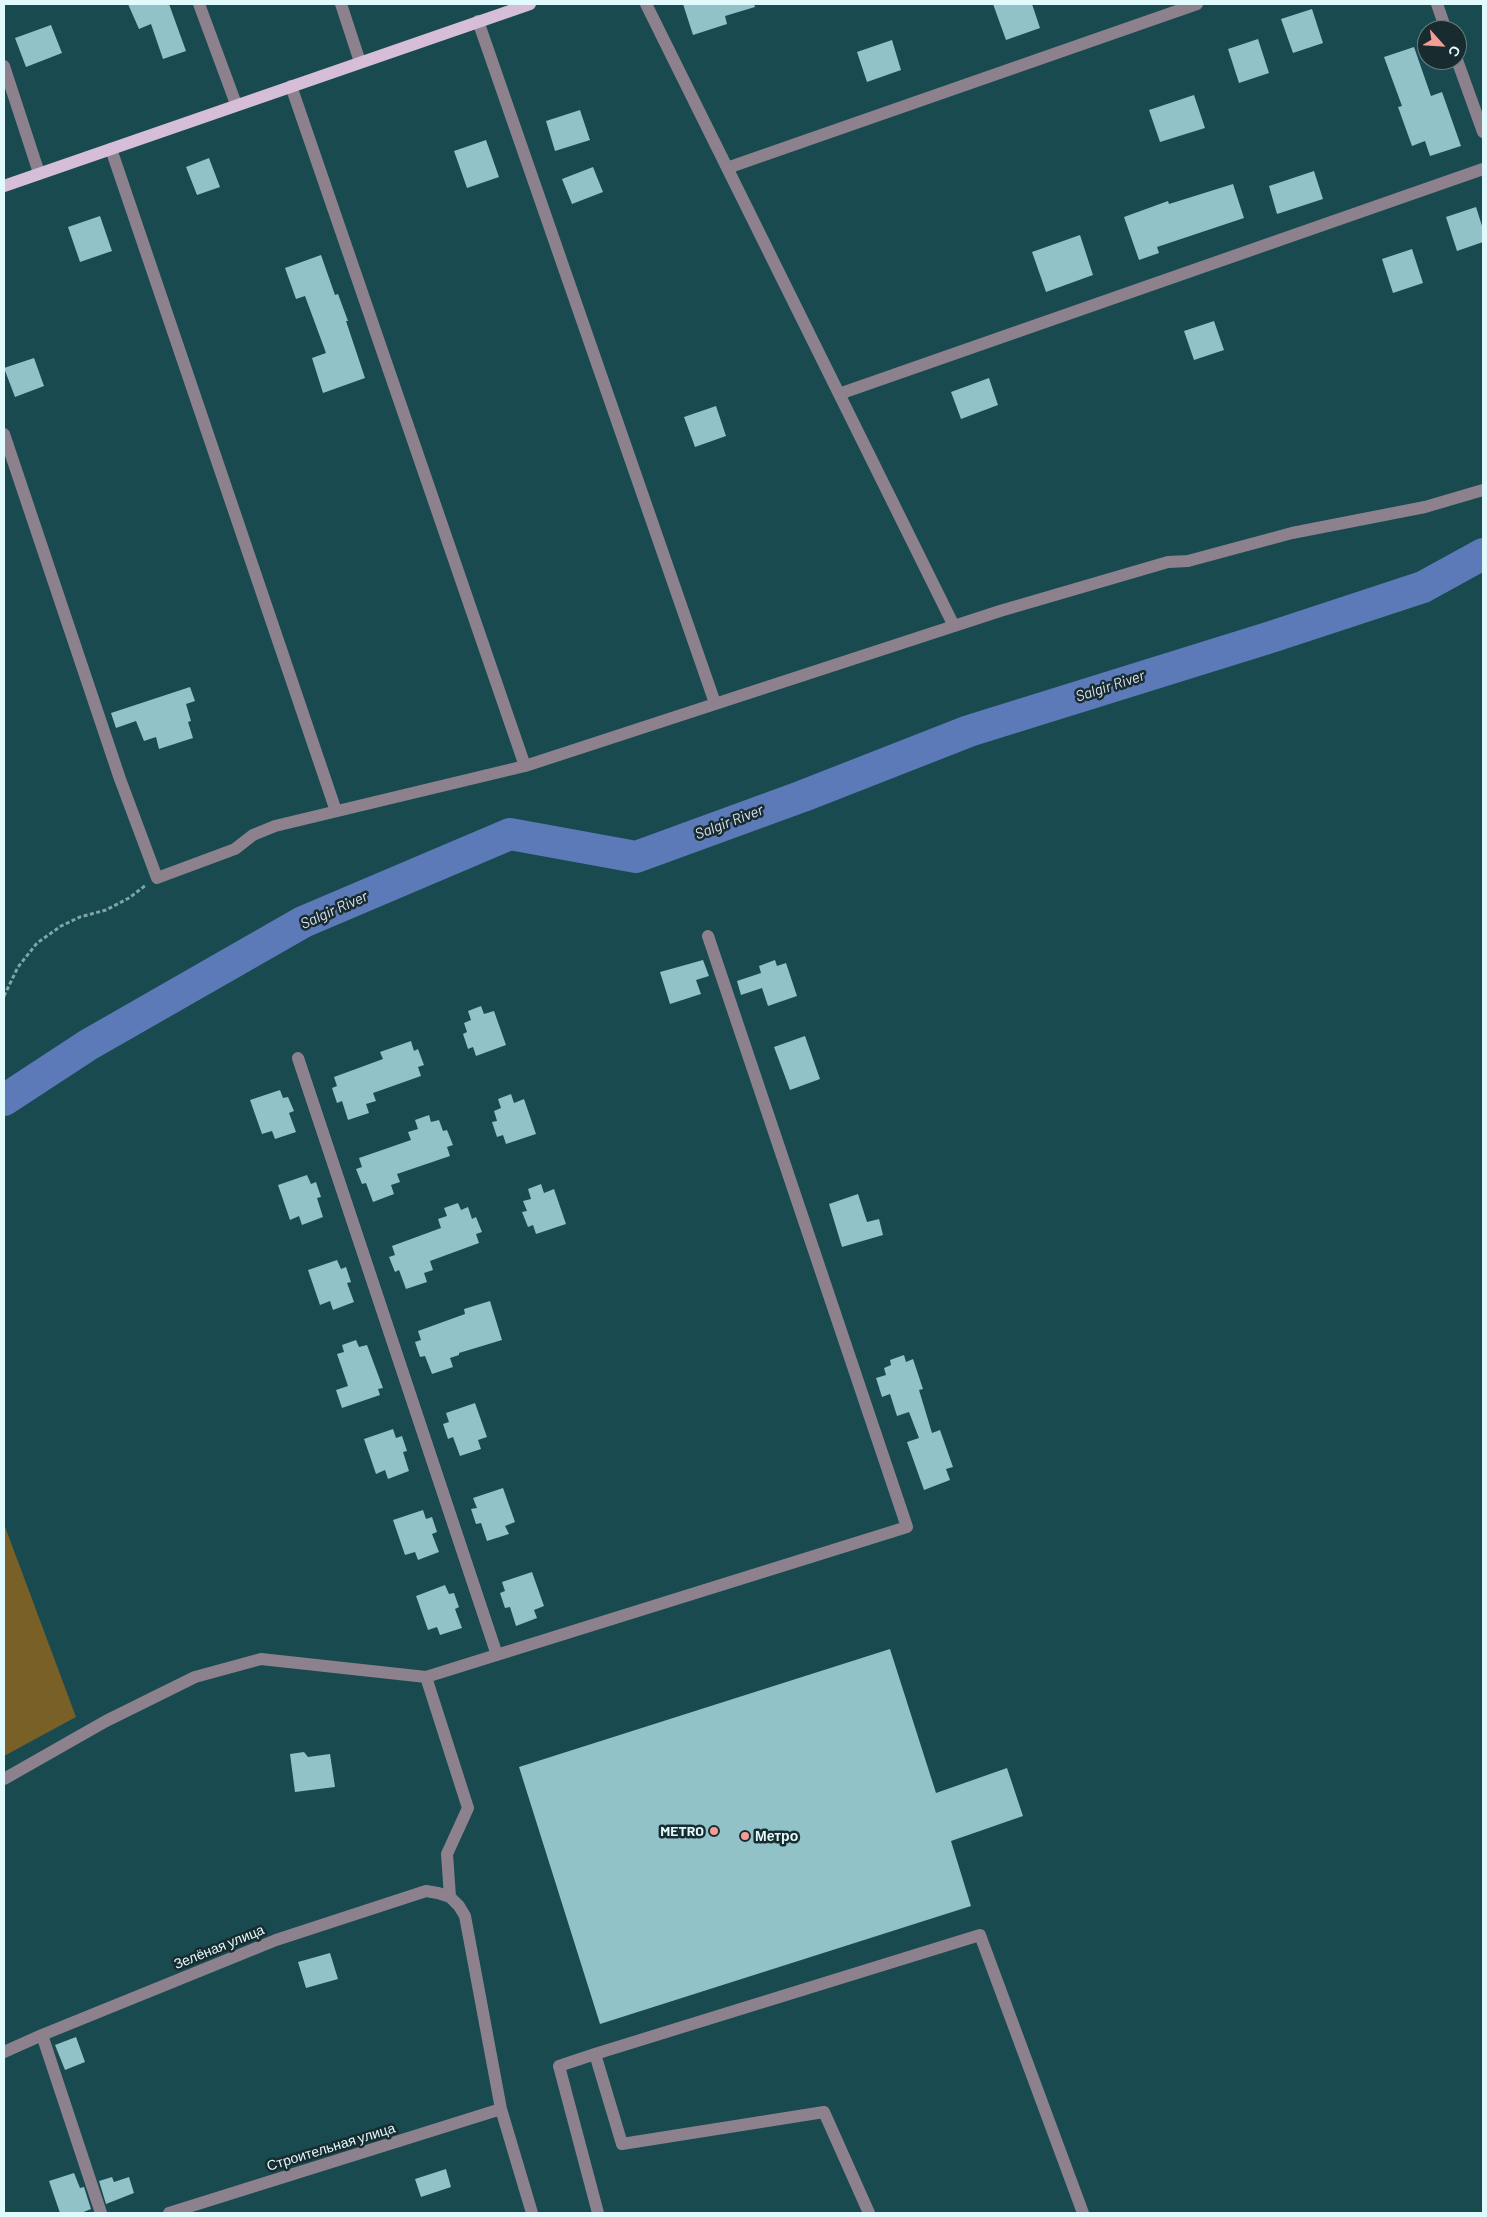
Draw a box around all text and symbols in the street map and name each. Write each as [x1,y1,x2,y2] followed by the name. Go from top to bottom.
[1417,20,1467,70] north arrow
[1445,43,1465,60] text: С
[1073,666,1147,706] water label: Salgir River
[692,801,766,843] water label: Salgir River
[298,887,370,933] water label: Salgir River
[660,1823,704,1839] place label: METRO
[708,1825,720,1837] marker: METRO
[755,1828,798,1844] place label: Метро
[739,1830,751,1842] marker: Метро
[171,1921,267,1973] street label: Зелёная улица
[265,2119,397,2175] street label: Строительная улица

